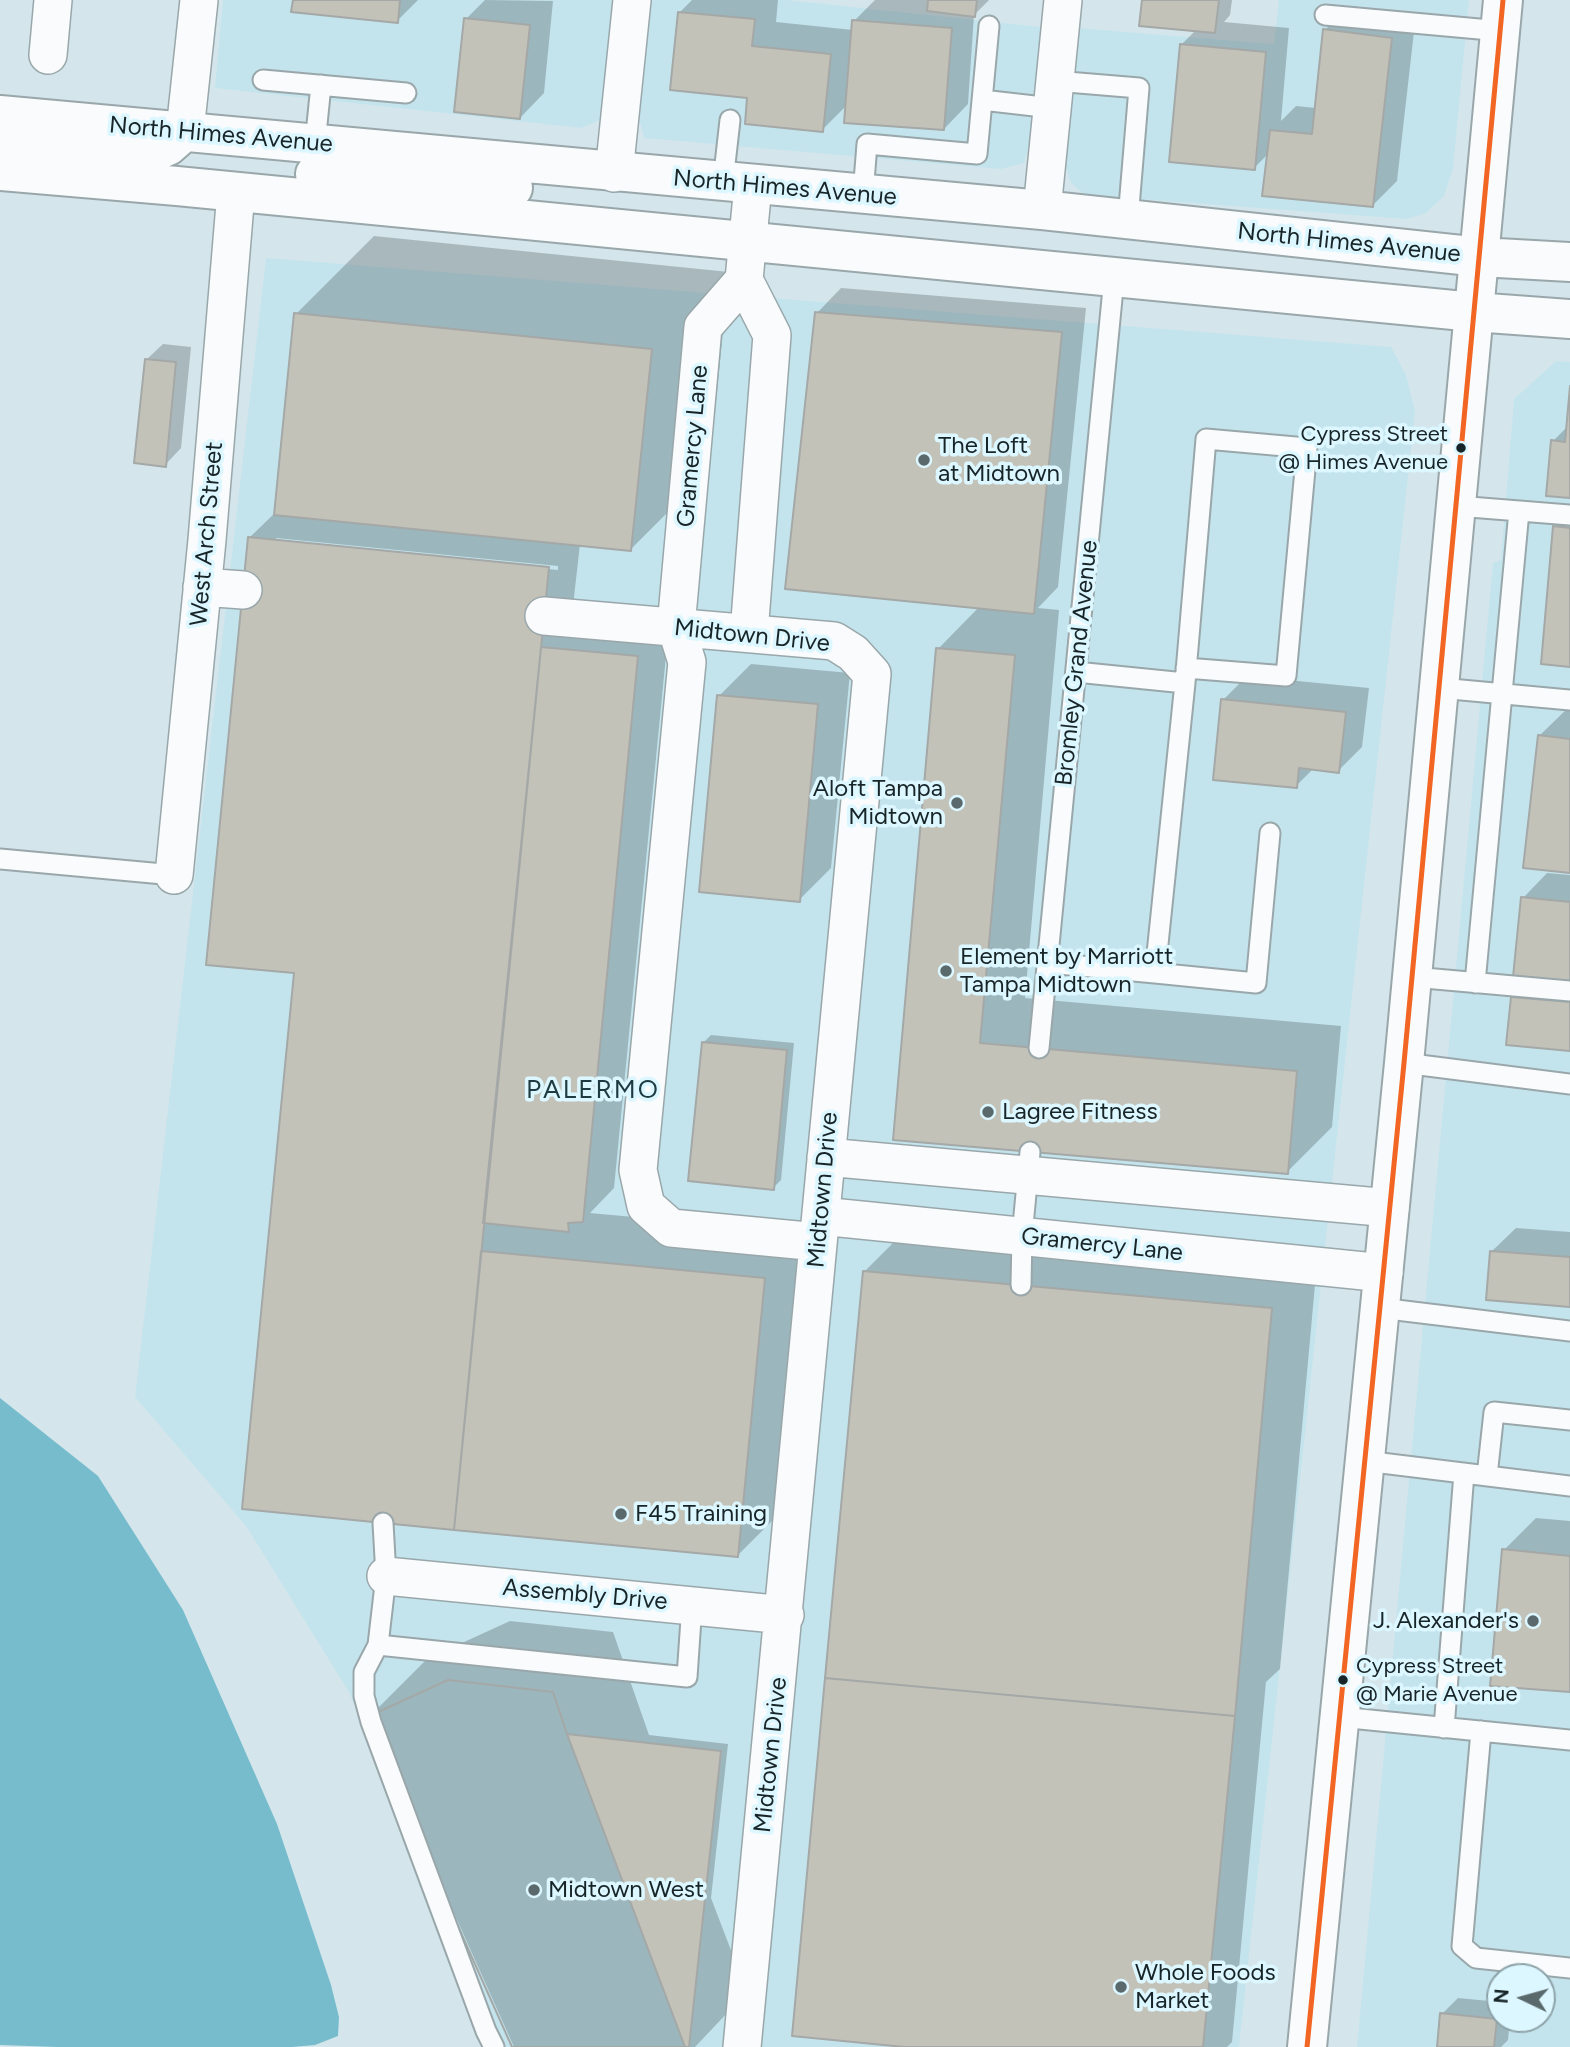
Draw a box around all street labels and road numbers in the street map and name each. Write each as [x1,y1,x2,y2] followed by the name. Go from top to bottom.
[108,111,334,159] street label: North Himes Avenue
[672,164,898,212] street label: North Himes Avenue
[1236,217,1462,269] street label: North Himes Avenue
[672,364,714,528] street label: Gramercy Lane
[185,440,229,628] street label: West Arch Street
[1050,539,1104,787] street label: Bromley Grand Avenue
[673,614,831,658] street label: Midtown Drive
[802,1111,844,1269] street label: Midtown Drive
[1020,1222,1184,1268] street label: Gramercy Lane
[501,1573,669,1617] street label: Assembly Drive
[749,1676,793,1834] street label: Midtown Drive

